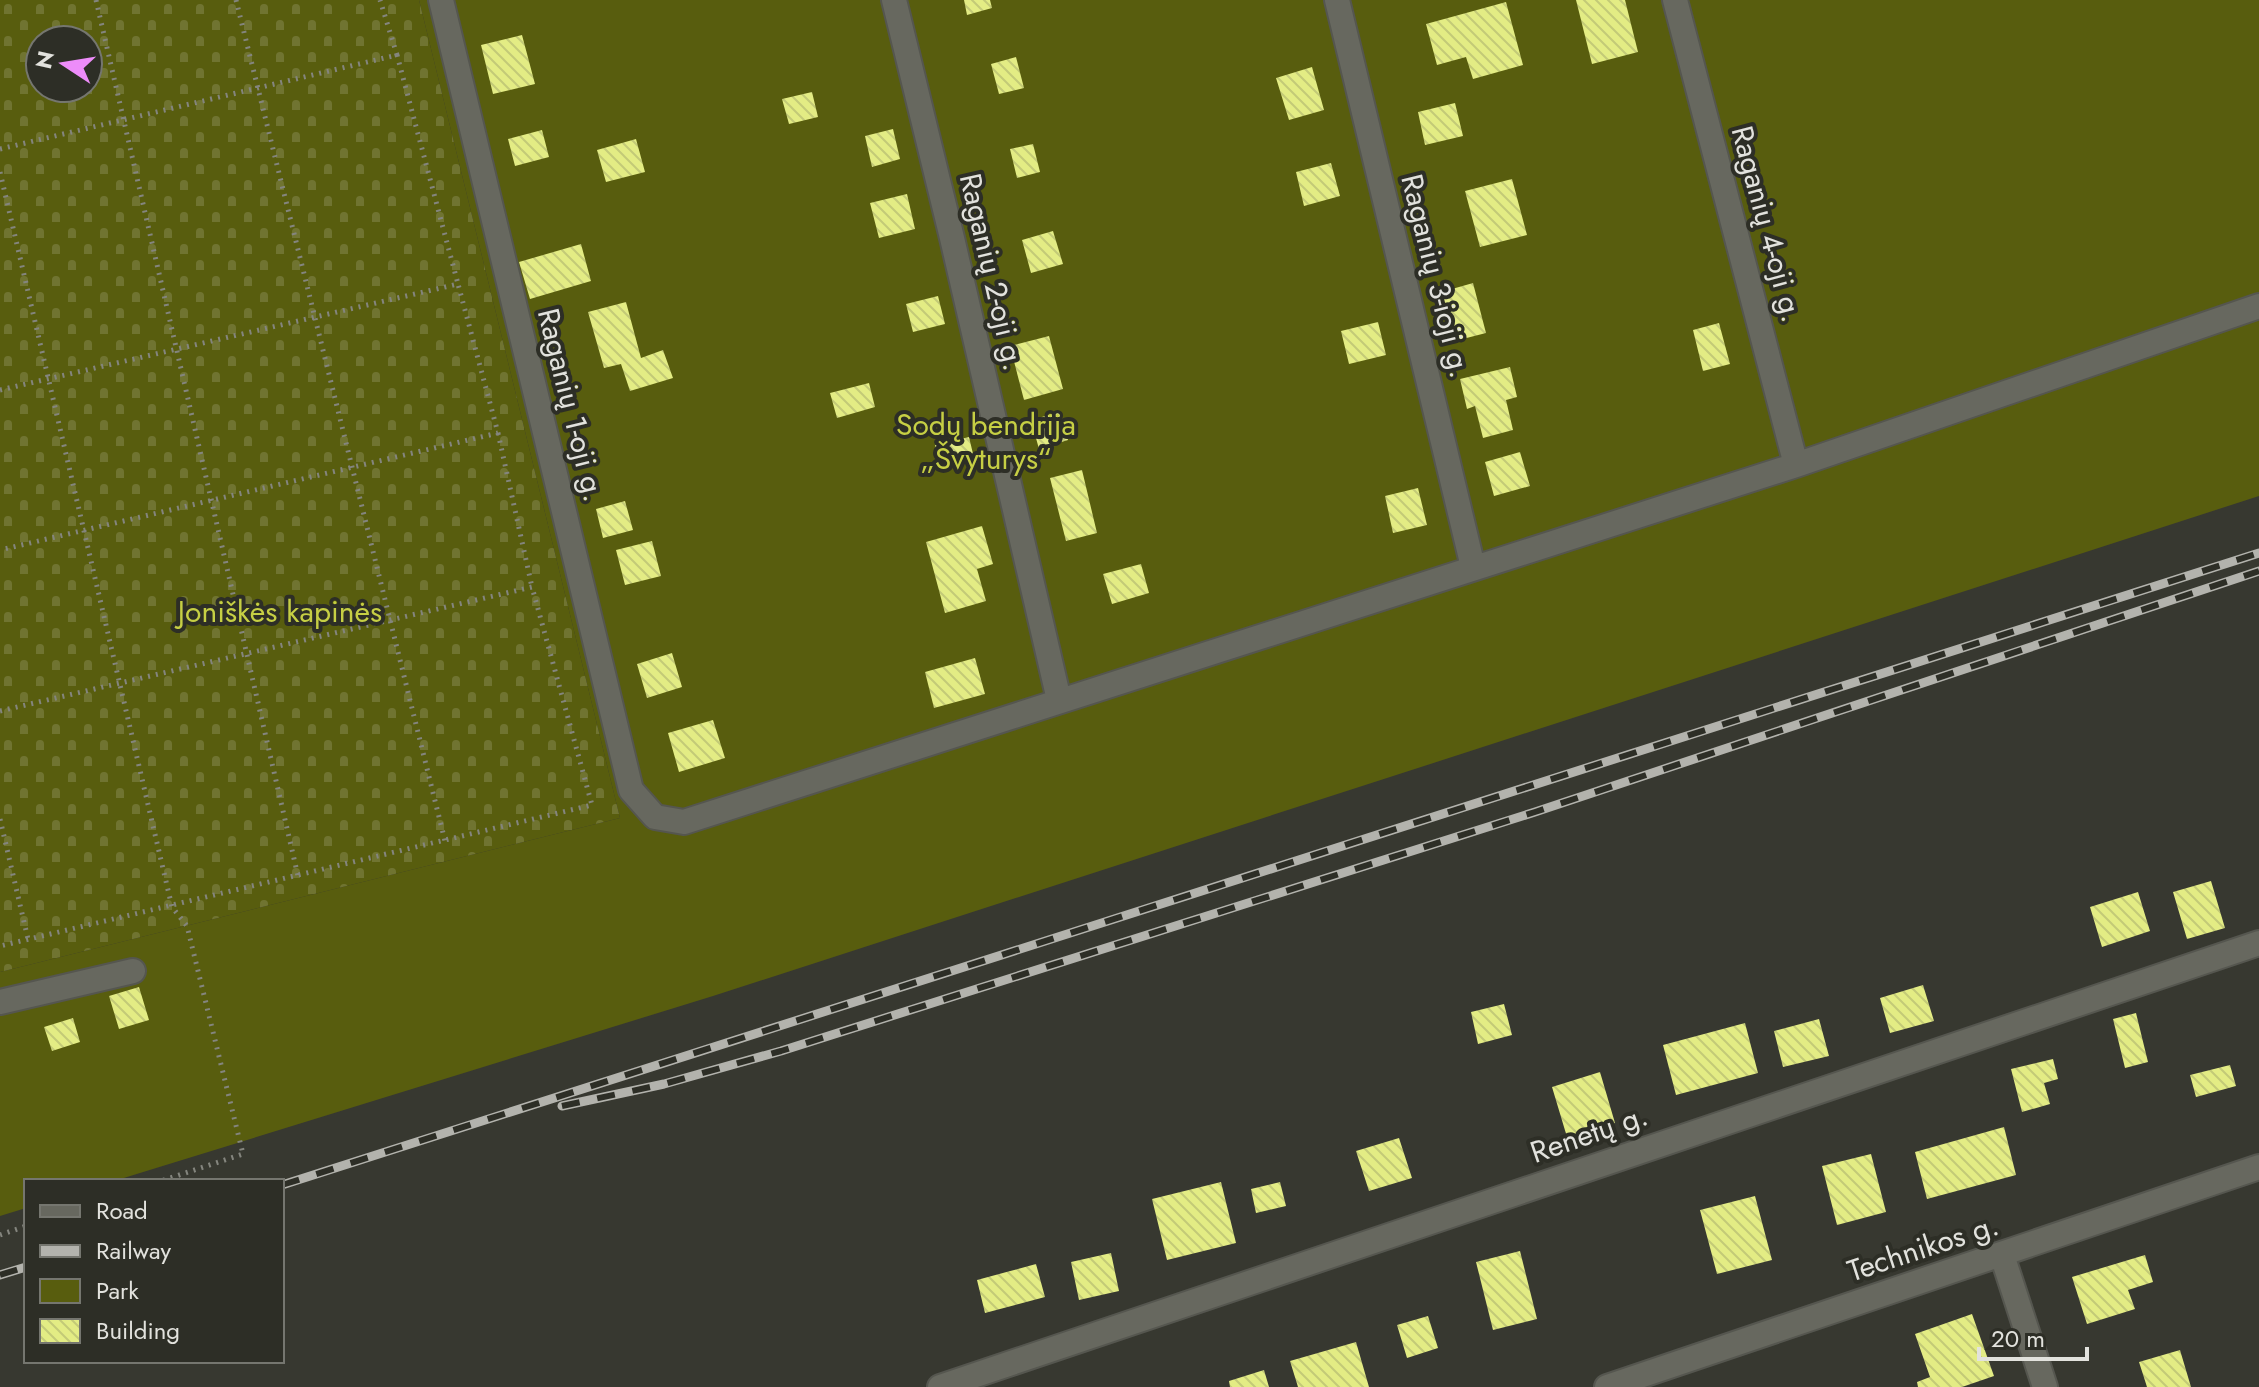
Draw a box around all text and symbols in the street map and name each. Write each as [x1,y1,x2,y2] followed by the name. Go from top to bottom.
[24,24,104,104] north arrow
[27,48,62,72] text: N
[1721,121,1814,327] street label: Raganių 4-oji g.
[949,169,1036,375] street label: Raganių 2-oji g.
[1390,170,1483,382] street label: Raganių 3-ioji g.
[527,304,616,506] street label: Raganių 1-oji g.
[896,403,1076,480] park label: Sodų bendrija „Švyturys“
[174,590,382,633] park label: Joniškės kapinės
[1524,1093,1653,1174] street label: Renetų g.
[24,1179,284,1363] legend
[96,1193,148,1228] text: Road
[1842,1203,2004,1292] street label: Technikos g.
[96,1233,171,1268] text: Railway
[96,1273,139,1308] text: Park
[1979,1311,2087,1361] scale bar
[96,1313,180,1348] text: Building
[1991,1321,2045,1356] text: 20 m

